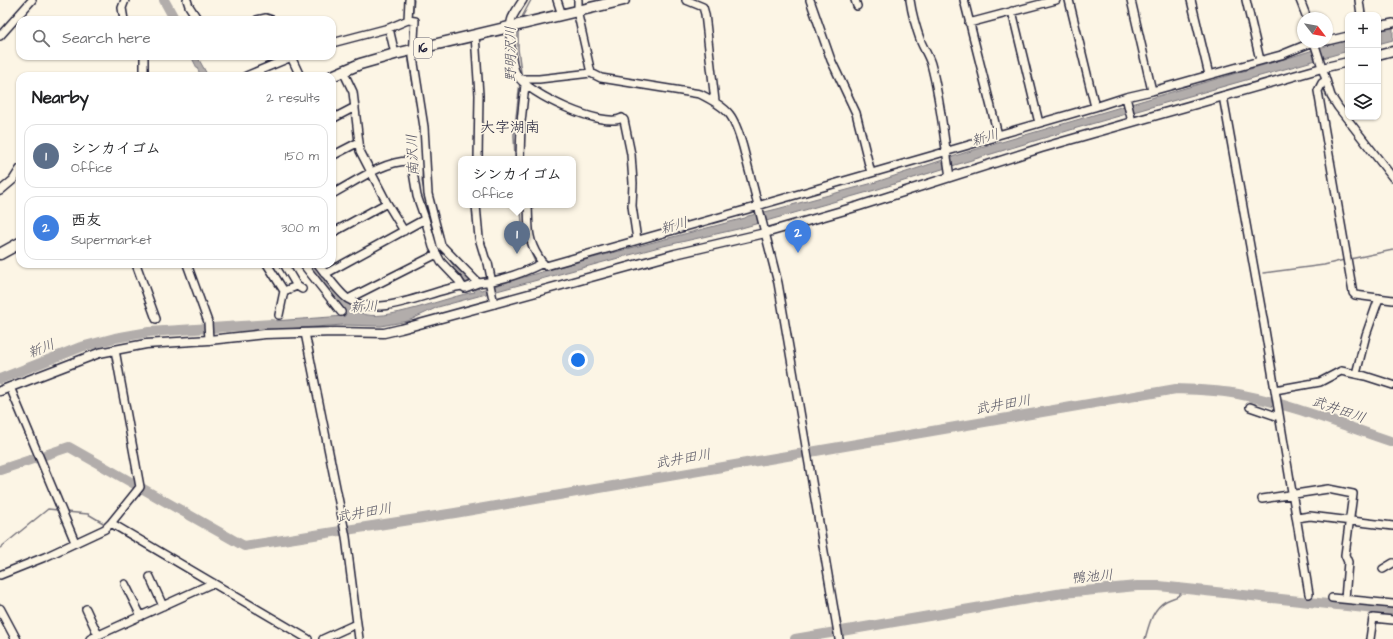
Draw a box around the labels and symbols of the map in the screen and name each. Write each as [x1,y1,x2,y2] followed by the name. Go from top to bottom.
[1297,12,1333,48] north arrow
[501,26,521,82] water label: 野明沢川
[414,38,432,58] road number: 16
[480,117,540,138] district label: 大字湖南
[969,124,1002,152] water label: 新川
[402,133,424,176] water label: 南沢川
[658,213,690,239] water label: 新川
[785,220,811,253] pin: 2
[504,221,530,254] pin: 1
[350,296,379,318] water label: 新川
[25,334,58,363] water label: 新川
[568,350,588,370] your location
[974,390,1032,420] water label: 武井田川
[1309,391,1368,429] water label: 武井田川
[654,444,712,474] water label: 武井田川
[335,498,393,528] water label: 武井田川
[1070,565,1114,589] water label: 鴨池川

